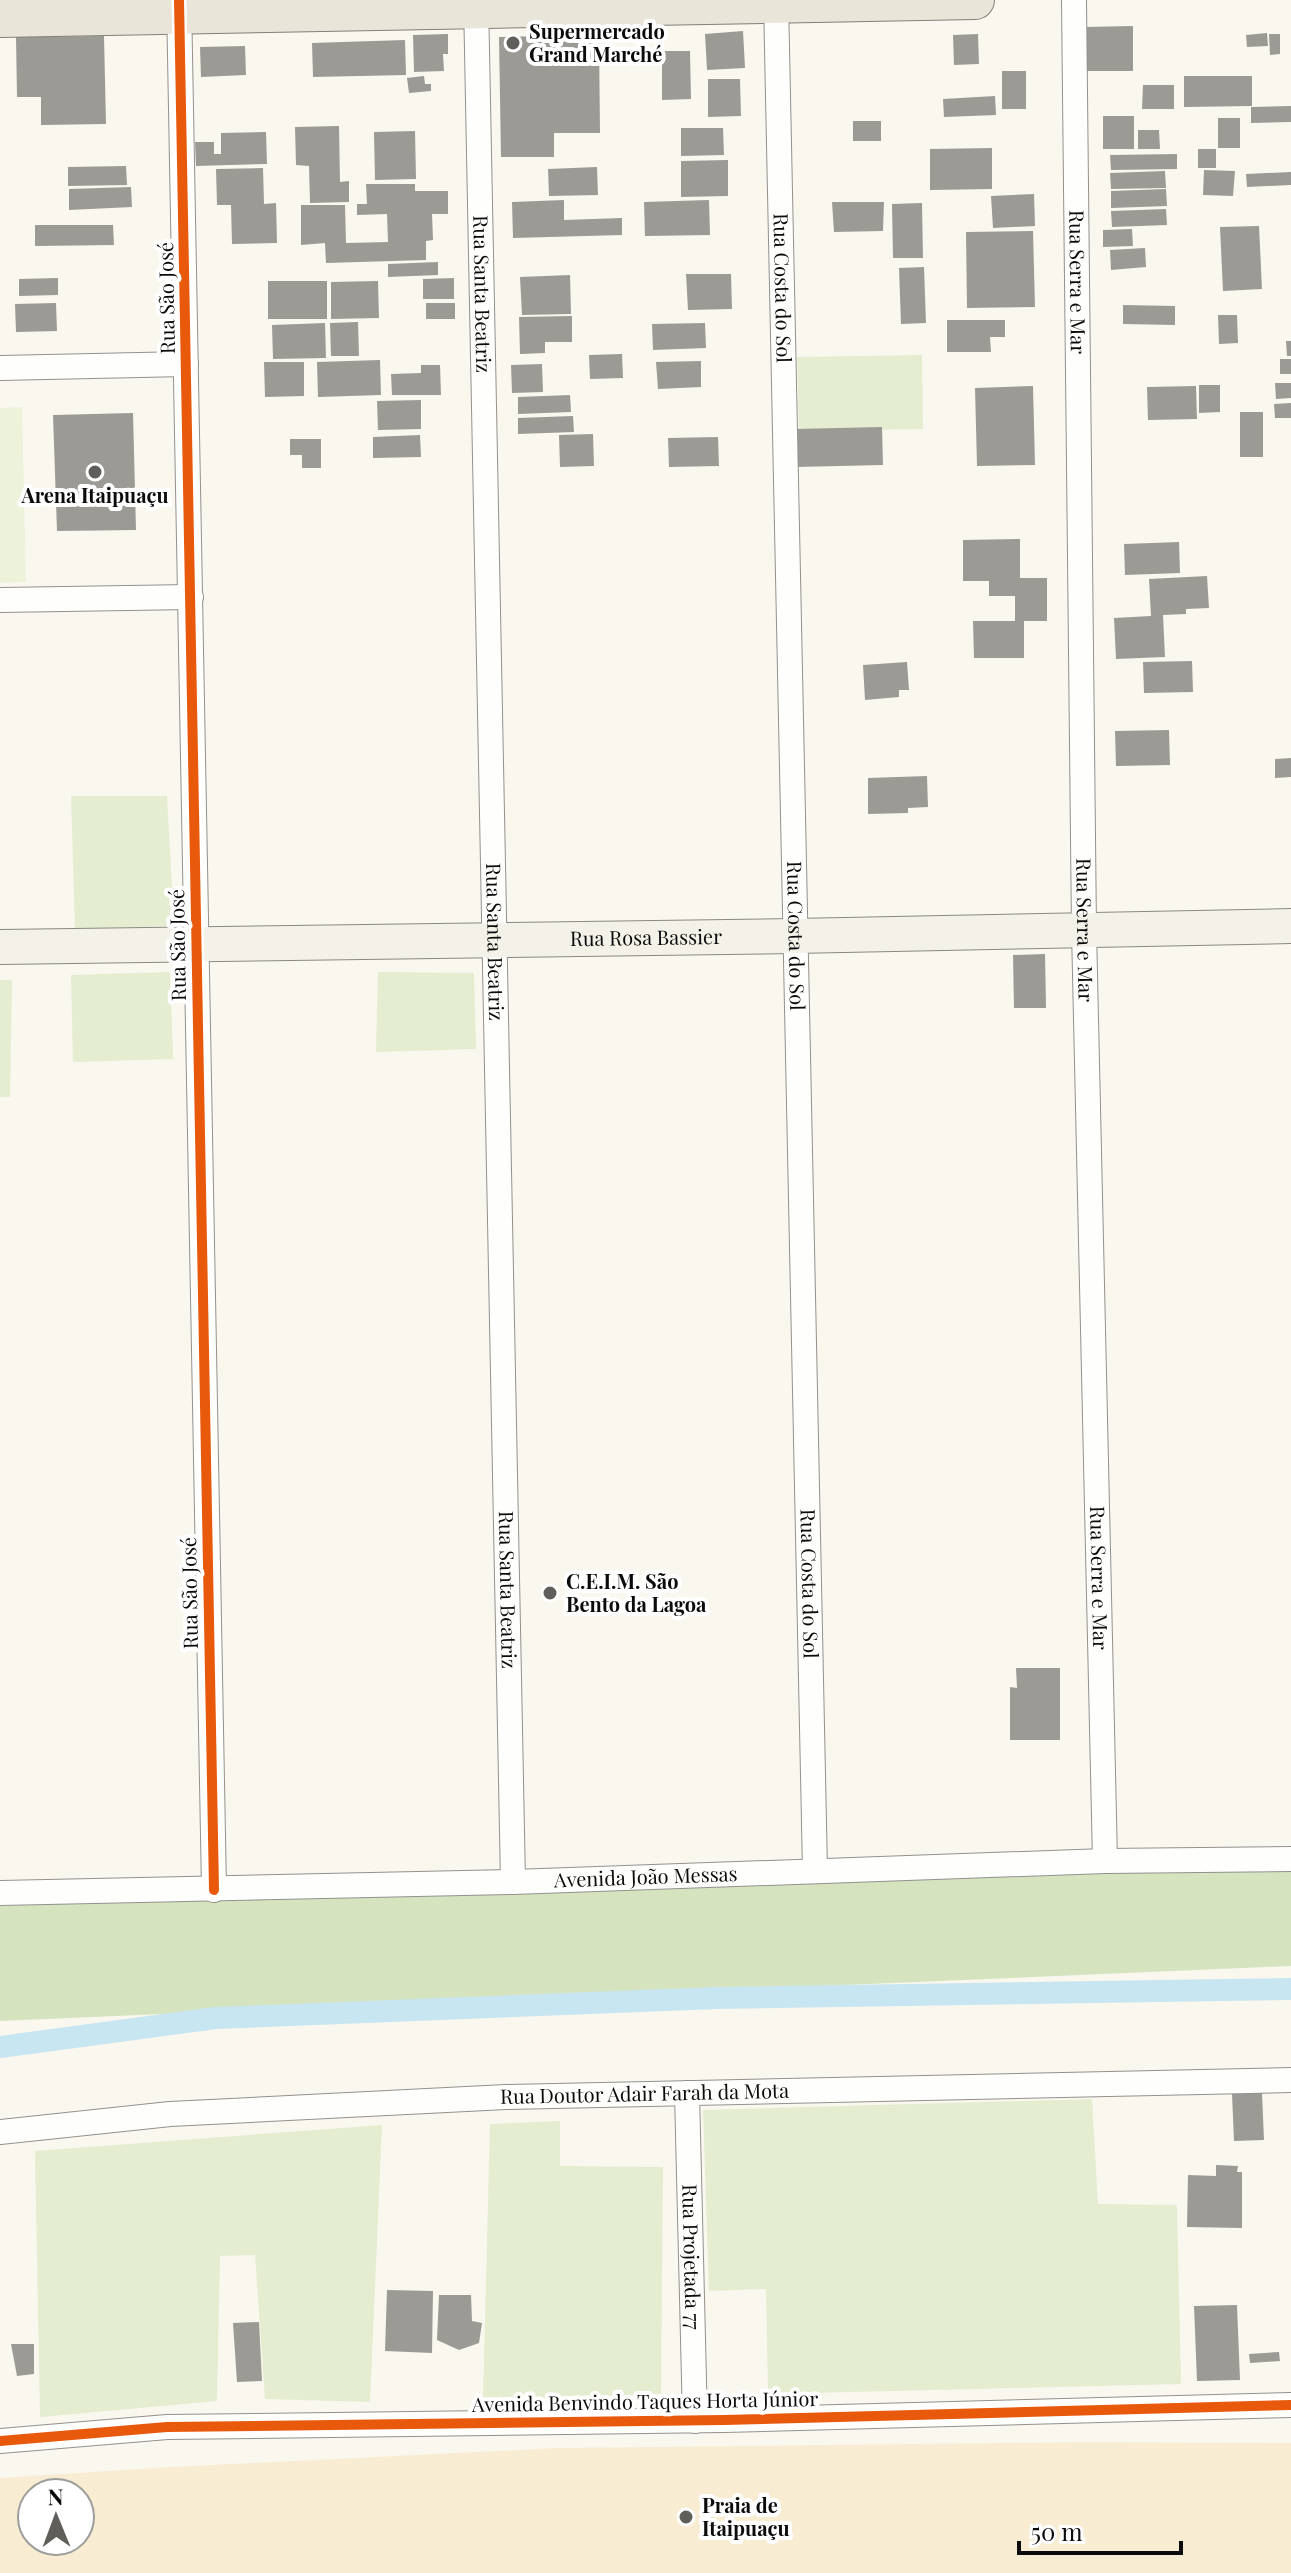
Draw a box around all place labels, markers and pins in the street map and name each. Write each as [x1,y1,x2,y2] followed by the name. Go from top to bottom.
[529,17,665,67] place label: Supermercado Grand Marché
[504,34,522,52] marker: Supermercado Grand Marché
[86,463,104,481] marker: Arena Itaipuaçu
[20,481,169,508] place label: Arena Itaipuaçu
[566,1567,707,1617] place label: C.E.I.M. São Bento da Lagoa
[541,1584,559,1602] marker: C.E.I.M. São Bento da Lagoa
[702,2491,790,2541] place label: Praia de Itaipuaçu
[677,2508,695,2526] marker: Praia de Itaipuaçu

